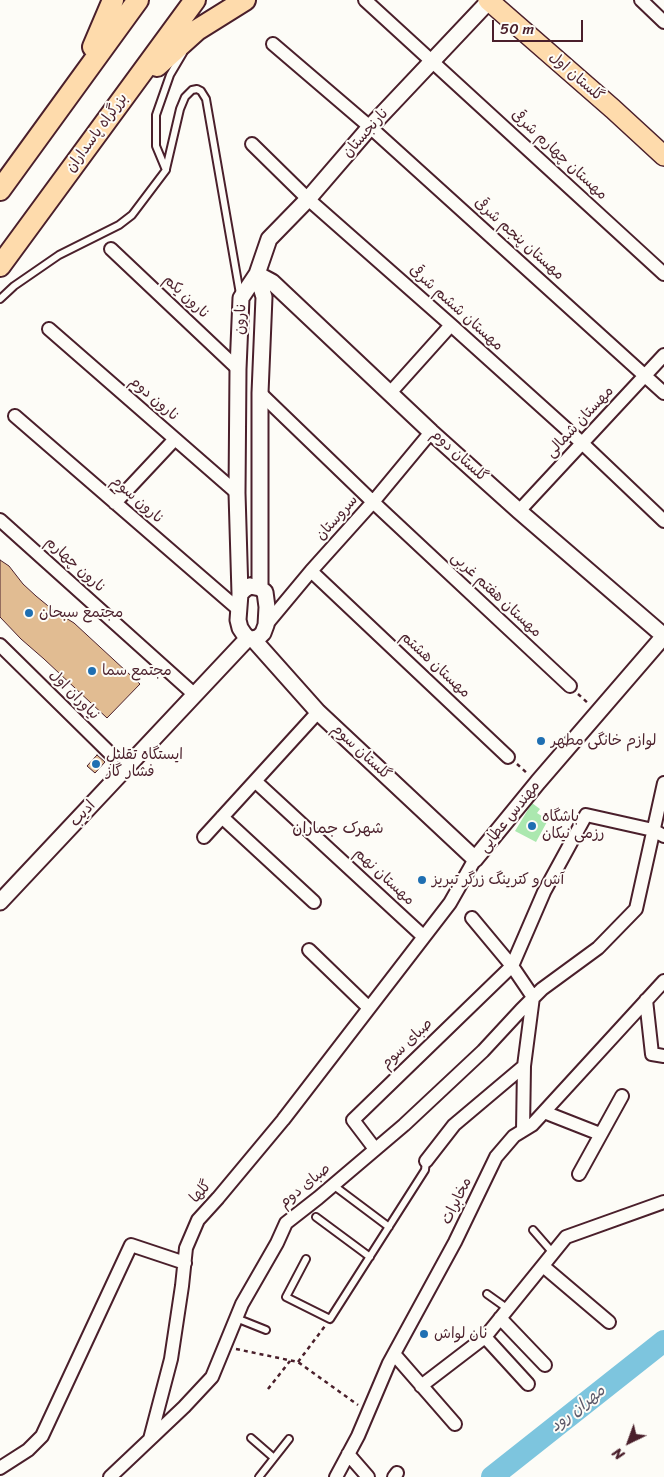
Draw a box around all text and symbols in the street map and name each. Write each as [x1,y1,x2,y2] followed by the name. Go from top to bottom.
[494,10,585,42] scale bar
[500,16,534,42] text: 50 m
[545,48,607,106] street label: گلستان اول
[62,90,132,176] street label: بزرگراه پاسداران
[339,104,393,162] street label: نارنجستان
[507,106,611,204] street label: مهستان چهارم شرقی
[470,194,568,284] street label: مهستان پنجم شرقی
[405,261,507,355] street label: مهستان ششم شرقی
[159,271,213,323] street label: نارون یکم
[231,303,251,335] street label: نارون
[126,373,182,425] street label: نارون دوم
[542,382,618,462] street label: مهستان شمالی
[427,426,491,486] street label: گلستان دوم
[107,472,167,528] street label: نارون سوم
[312,492,362,544] street label: سروستان
[41,533,109,597] street label: نارون چهارم
[447,548,545,642] street label: مهستان هفتم غربی
[39,604,123,622] place label: مجتمع سبحان
[23,607,35,619] marker: مجتمع سبحان
[396,628,474,702] street label: مهستان هشتم
[102,662,172,680] place label: مجتمع سما
[86,665,98,677] marker: مجتمع سما
[45,666,103,724] street label: نیاوران اول
[328,720,394,784] street label: گلستان سوم
[551,732,656,750] place label: لوازم خانگی مطهر
[535,735,547,747] marker: لوازم خانگی مطهر
[106,746,183,781] place label: ایستگاه تقلیل فشار گاز
[90,758,102,770] marker: ایستگاه تقلیل فشار گاز
[476,777,544,857] street label: مهندس عطایی
[66,797,100,831] street label: ادیب
[542,808,604,843] place label: باشگاه رزمی نیکان
[292,819,384,839] district label: شهرک جماران
[526,820,538,832] marker: باشگاه رزمی نیکان
[350,844,418,910] street label: مهستان نهم
[432,871,564,889] place label: آش و کترینگ زرگر تبریز
[416,874,428,886] marker: آش و کترینگ زرگر تبریز
[377,1015,437,1073] street label: صبای سوم
[276,1160,334,1212] street label: صبای دوم
[438,1174,476,1228] street label: مخابرات
[186,1177,216,1207] street label: گلها
[434,1325,487,1343] place label: نان لواش
[418,1328,430,1340] marker: نان لواش
[547,1381,609,1437] water label: مهران رود
[604,1417,654,1467] north arrow
[607,1441,631,1466] text: N

